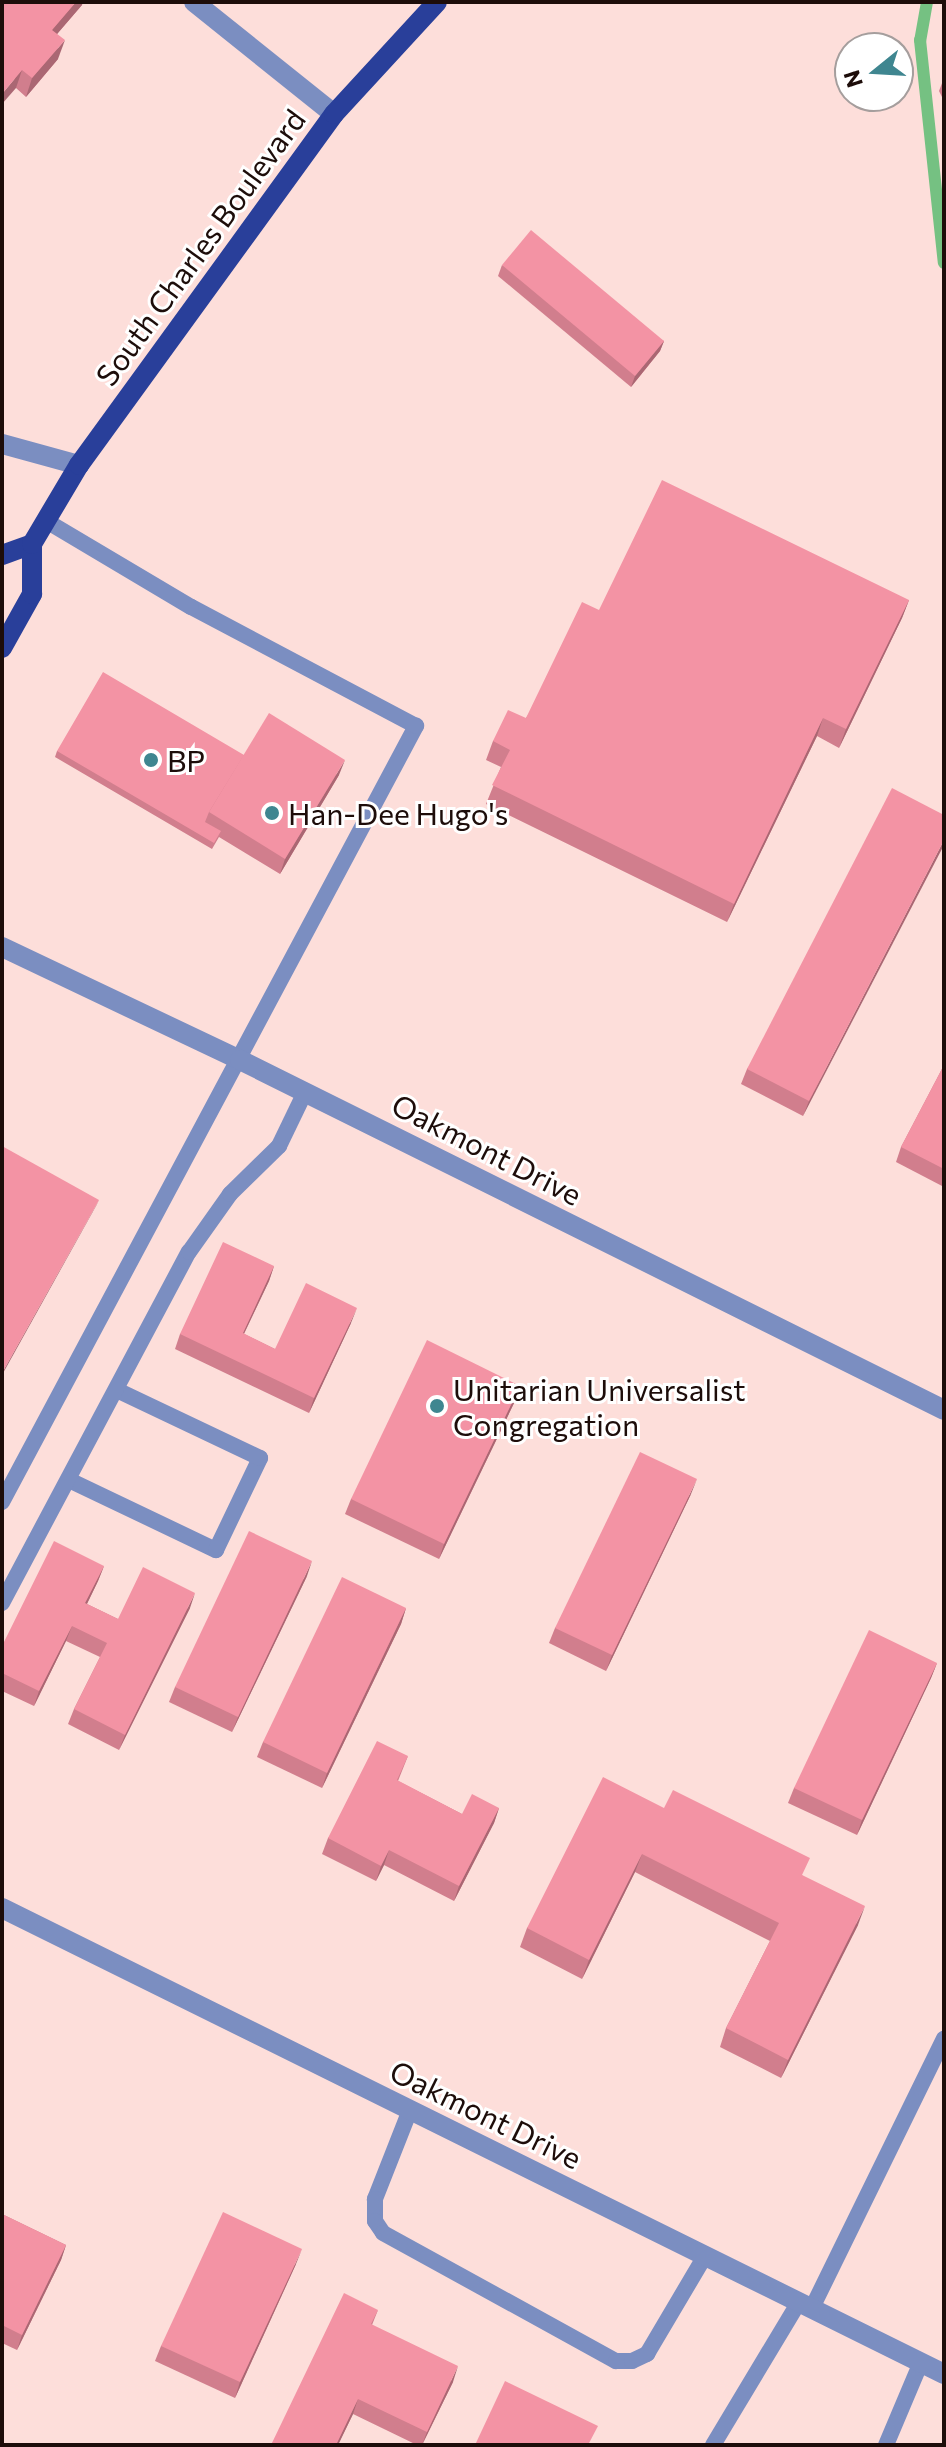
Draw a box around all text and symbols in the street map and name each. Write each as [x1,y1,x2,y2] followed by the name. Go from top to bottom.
[834,32,914,112] north arrow
[837,67,868,91] text: N
[88,102,312,392] street label: South Charles Boulevard
[167,742,205,778] place label: BP
[142,751,160,769] marker: BP
[288,795,508,831] place label: Han-Dee Hugo's
[263,804,281,822] marker: Han-Dee Hugo's
[386,1086,588,1212] street label: Oakmont Drive
[453,1371,746,1442] place label: Unitarian Universalist Congregation
[428,1397,446,1415] marker: Unitarian Universalist Congregation
[385,2052,587,2176] street label: Oakmont Drive

